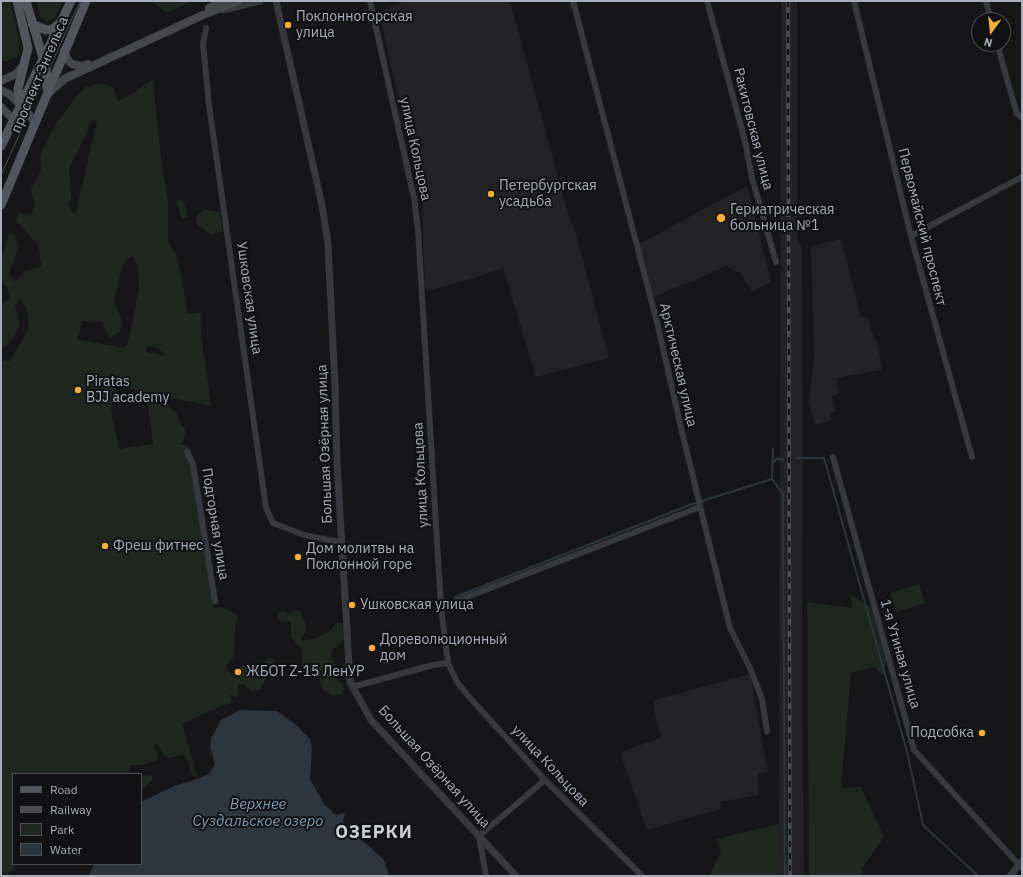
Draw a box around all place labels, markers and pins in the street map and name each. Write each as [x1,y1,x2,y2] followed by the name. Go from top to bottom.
[296,9,413,42] place label: Поклонногорская улица
[283,20,293,30] marker: Поклонногорская улица
[499,178,597,210] place label: Петербургская усадьба
[486,189,496,199] marker: Петербургская усадьба
[730,202,835,234] place label: Гериатрическая больница №1
[715,212,727,224] marker: Гериатрическая больница №1
[86,374,169,406] place label: Piratas BJJ academy
[73,385,83,395] marker: Piratas BJJ academy
[113,538,203,554] place label: Фреш фитнес
[100,541,110,551] marker: Фреш фитнес
[306,541,414,574] place label: Дом молитвы на Поклонной горе
[293,552,303,562] marker: Дом молитвы на Поклонной горе
[360,597,474,613] place label: Ушковская улица
[347,600,357,610] marker: Ушковская улица
[380,632,507,664] place label: Дореволюционный дом
[367,643,377,653] marker: Дореволюционный дом
[246,664,365,680] place label: ЖБОТ Z-15 ЛенУР
[233,667,243,677] marker: ЖБОТ Z-15 ЛенУР
[910,725,974,741] place label: Подсобка
[977,728,987,738] marker: Подсобка

